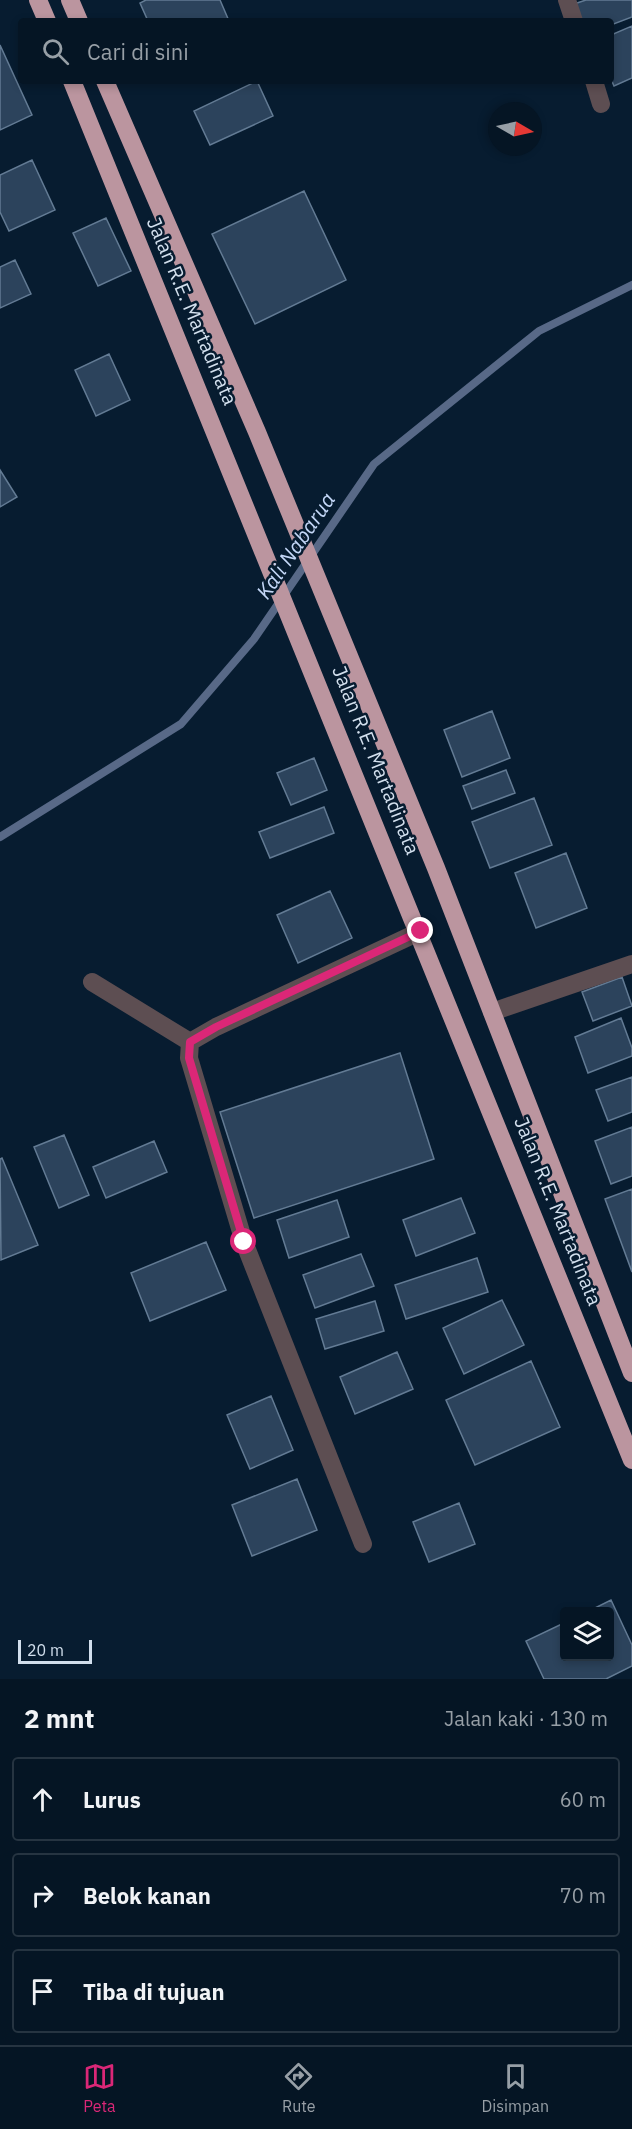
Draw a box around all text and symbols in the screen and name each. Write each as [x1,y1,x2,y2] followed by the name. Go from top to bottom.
[18,18,614,84] search box
[39,35,72,68] icon: search
[87,37,189,66] text: Cari di sini
[488,102,542,156] north arrow
[141,213,244,409] street label: Jalan R.E. Martadinata
[249,487,341,604] water label: Kali Nabarua
[326,661,427,859] street label: Jalan R.E. Martadinata
[407,917,433,943] route end
[508,1112,609,1310] street label: Jalan R.E. Martadinata
[230,1228,256,1254] route start
[560,1607,614,1661] map controls
[560,1607,614,1661] button: layers
[18,1637,92,1664] scale bar
[27,1640,64,1660] text: 20 m
[24,1701,94,1735] text: 2 mnt
[444,1705,608,1732] text: Jalan kaki · 130 m
[26,1783,59,1816] icon: ahead
[83,1785,141,1814] text: Lurus
[560,1786,606,1813] text: 60 m
[26,1879,59,1912] icon: right
[83,1881,211,1910] text: Belok kanan
[560,1882,606,1909] text: 70 m
[26,1975,59,2008] icon: arrive
[83,1977,225,2006] text: Tiba di tujuan
[83,2060,116,2116] tab: Peta
[282,2060,316,2116] tab: Rute
[482,2060,549,2116] tab: Disimpan

